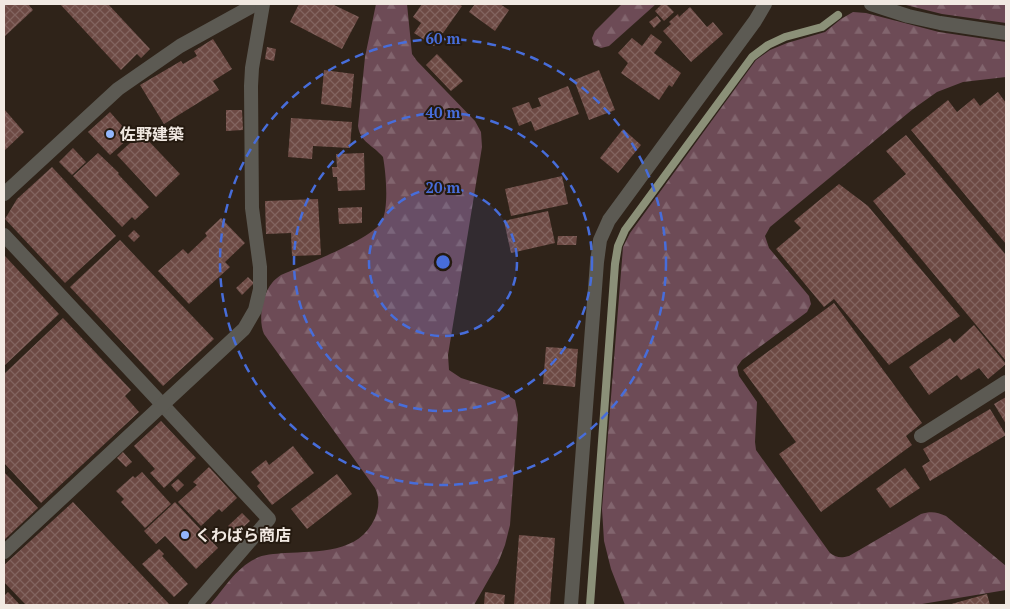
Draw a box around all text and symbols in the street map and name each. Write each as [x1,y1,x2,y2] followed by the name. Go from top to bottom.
[426,28,461,48] text: 60 m
[426,102,461,122] text: 40 m
[119,123,184,145] place label: 佐野建築
[104,128,116,140] marker: 佐野建築
[426,177,461,197] text: 20 m
[434,253,452,271] centre of rings
[195,524,291,546] place label: くわばら商店
[179,529,191,541] marker: くわばら商店

